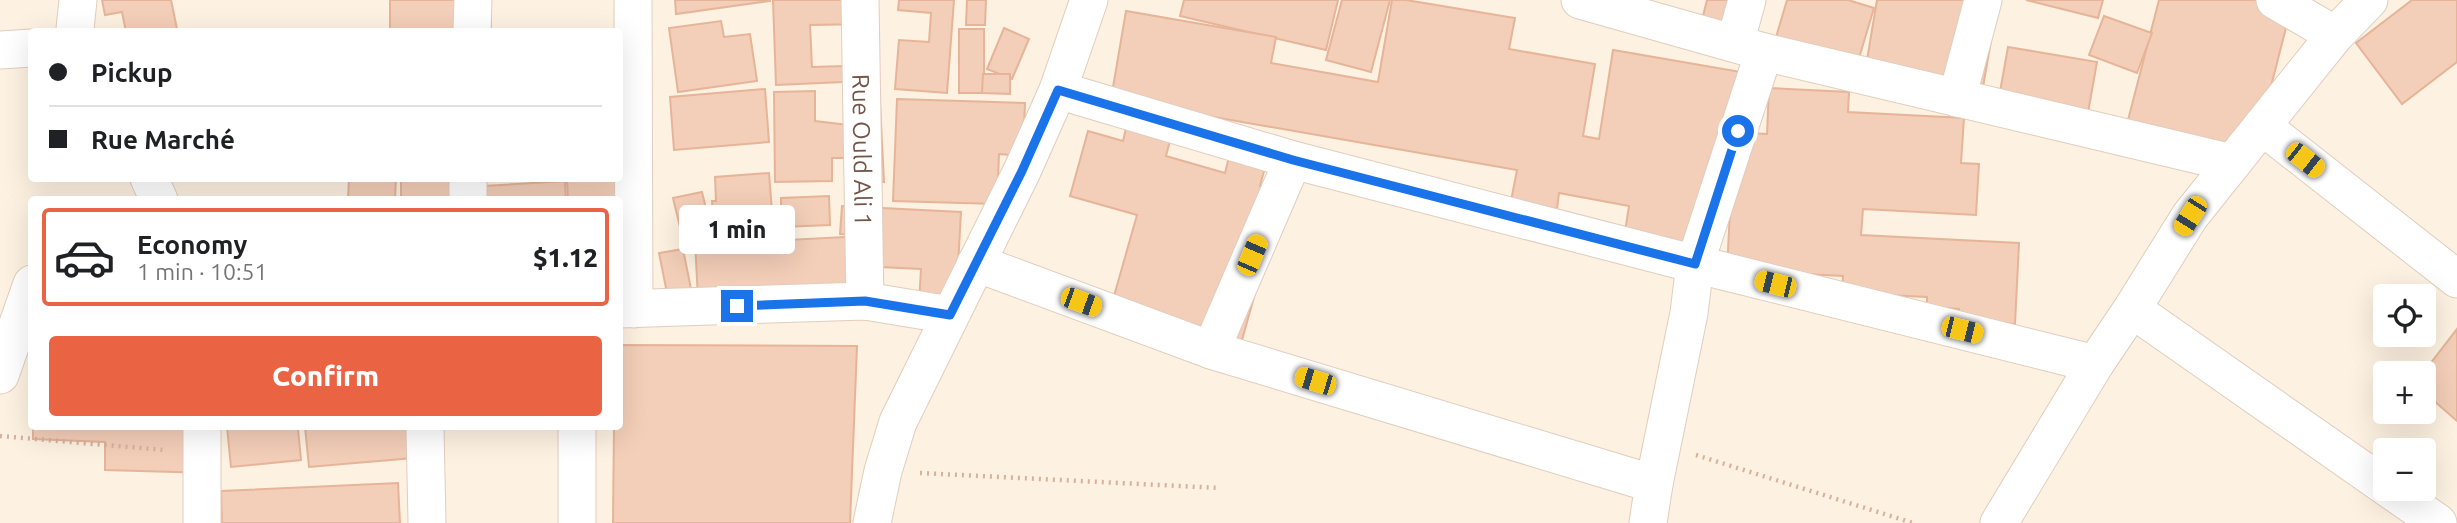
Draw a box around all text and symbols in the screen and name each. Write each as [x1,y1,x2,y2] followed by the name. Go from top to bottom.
[91,58,173,87] text: Pickup
[848,74,877,226] street label: Rue Ould Ali 1
[1722,115,1754,147] route start
[91,125,235,154] text: Rue Marché
[2282,139,2329,181] car
[2170,193,2211,239] car
[679,204,795,254] callout: 1 min
[708,217,766,242] text: 1 min
[53,226,116,289] icon: car
[137,230,247,259] text: Economy
[1235,232,1270,278] car
[533,243,598,272] text: $1.12
[137,259,268,284] text: 1 min · 10:51
[1753,269,1798,299] car
[2373,284,2436,501] map controls
[2373,284,2436,347] button: locate
[1058,285,1105,319] car
[721,290,753,322] route end
[1940,315,1985,345] car
[49,336,602,416] button: Confirm
[2373,361,2436,424] button: +
[1292,365,1339,397] car
[2373,438,2436,501] button: −

